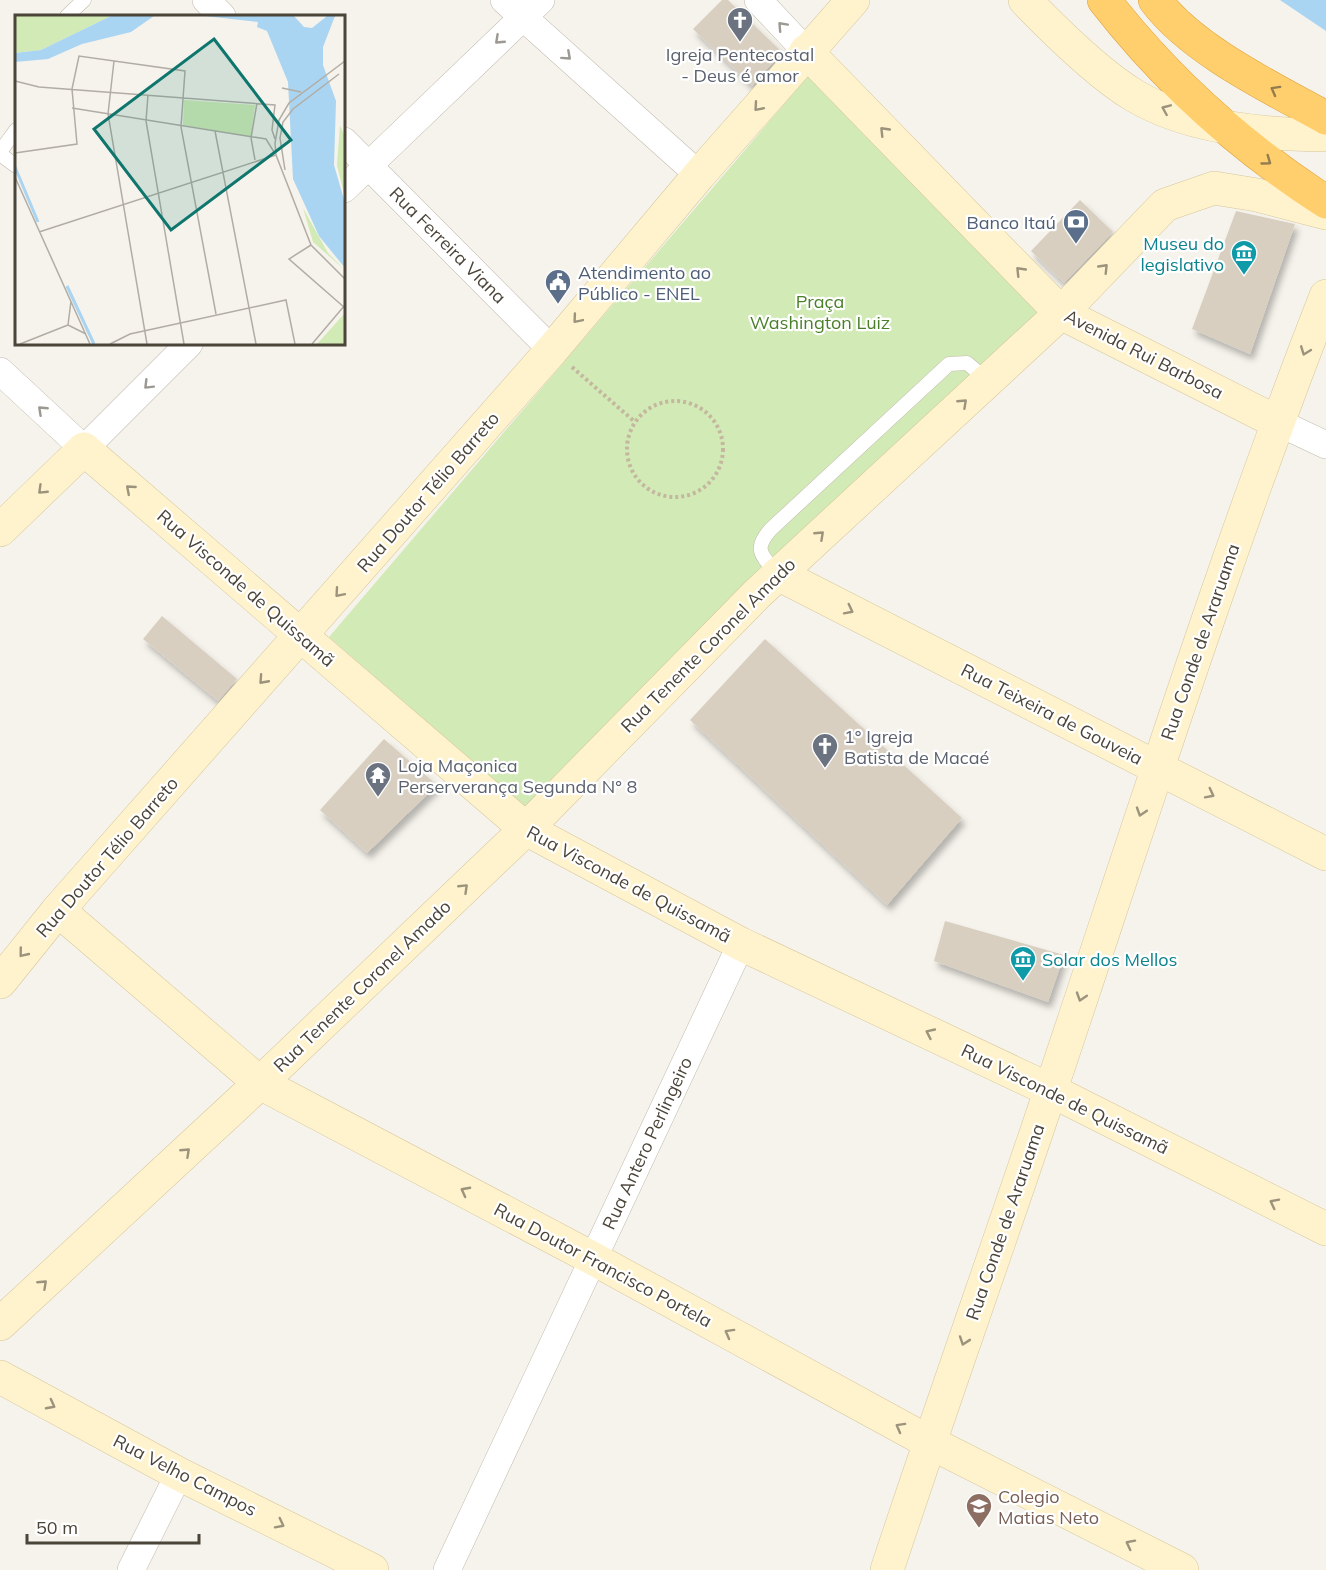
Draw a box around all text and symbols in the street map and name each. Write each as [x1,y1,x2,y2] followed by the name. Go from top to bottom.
[725,5,755,43] church icon: Igreja Pentecostal - Deus é amor
[15,15,345,345] inset map
[778,22,789,32] one-way arrow
[495,33,506,44] one-way arrow
[666,43,814,87] place label: Igreja Pentecostal - Deus é amor
[560,49,571,60] one-way arrow
[1271,86,1281,97] one-way arrow
[754,100,765,110] one-way arrow
[1161,105,1172,117] one-way arrow
[881,128,892,139] one-way arrow
[1260,154,1271,165] one-way arrow
[385,182,511,308] street label: Rua Ferreira Viana
[1061,207,1091,245] bank icon: Banco Itaú
[967,211,1056,234] place label: Banco Itaú
[1140,232,1224,276] place label: Museu do legislativo
[1229,238,1259,276] museum icon: Museu do legislativo
[578,261,711,305] place label: Atendimento ao Público - ENEL
[1097,265,1108,275] one-way arrow
[543,267,573,305] public building icon: Atendimento ao Público - ENEL
[1017,267,1028,278] one-way arrow
[750,290,890,334] park label: Praça Washington Luiz
[1061,304,1227,404] street label: Avenida Rui Barbosa
[574,312,585,323] one-way arrow
[1299,345,1312,356] one-way arrow
[144,377,155,388] one-way arrow
[955,399,966,410] one-way arrow
[38,406,48,417] one-way arrow
[352,407,504,577] street label: Rua Doutor Télio Barreto
[38,482,49,493] one-way arrow
[126,485,137,496] one-way arrow
[152,505,340,671] street label: Rua Visconde de Quissamã
[813,532,824,543] one-way arrow
[1156,541,1244,743] street label: Rua Conde de Araruama
[616,553,800,737] street label: Rua Tenente Coronel Amado
[335,586,346,597] one-way arrow
[843,603,854,615] one-way arrow
[957,658,1147,770] street label: Rua Teixeira de Gouveia
[259,673,270,684] one-way arrow
[844,725,989,769] place label: 1° Igreja Batista de Macaé
[810,731,840,769] church icon: 1° Igreja Batista de Macaé
[398,754,637,798] place label: Loja Maçonica Perserverança Segunda N° 8
[363,760,393,798] temple icon: Loja Maçonica Perserverança Segunda N° 8
[31,772,183,942] street label: Rua Doutor Télio Barreto
[1203,787,1214,799] one-way arrow
[1136,806,1148,817] one-way arrow
[523,820,735,948] street label: Rua Visconde de Quissamã
[457,884,468,895] one-way arrow
[268,895,456,1077] street label: Rua Tenente Coronel Amado
[1008,944,1038,982] museum icon: Solar dos Mellos
[20,946,31,957] one-way arrow
[1042,948,1178,971] place label: Solar dos Mellos
[1076,991,1088,1002] one-way arrow
[925,1028,936,1040] one-way arrow
[957,1039,1173,1159] street label: Rua Visconde de Quissamã
[597,1053,697,1233] street label: Rua Antero Perlingeiro
[961,1121,1049,1323] street label: Rua Conde de Araruama
[178,1148,189,1159] one-way arrow
[461,1187,471,1198] one-way arrow
[490,1198,716,1332] street label: Rua Doutor Francisco Portela
[1269,1199,1280,1210] one-way arrow
[36,1280,47,1291] one-way arrow
[725,1329,735,1340] one-way arrow
[959,1335,972,1346] one-way arrow
[45,1398,56,1409] one-way arrow
[896,1423,906,1434] one-way arrow
[109,1429,261,1521] street label: Rua Velho Campos
[998,1485,1099,1529] place label: Colegio Matias Neto
[964,1491,994,1529] school or university icon: Colegio Matias Neto
[27,1507,200,1545] scale bar
[36,1516,78,1539] text: 50 m
[274,1517,285,1528] one-way arrow
[1125,1539,1136,1551] one-way arrow

